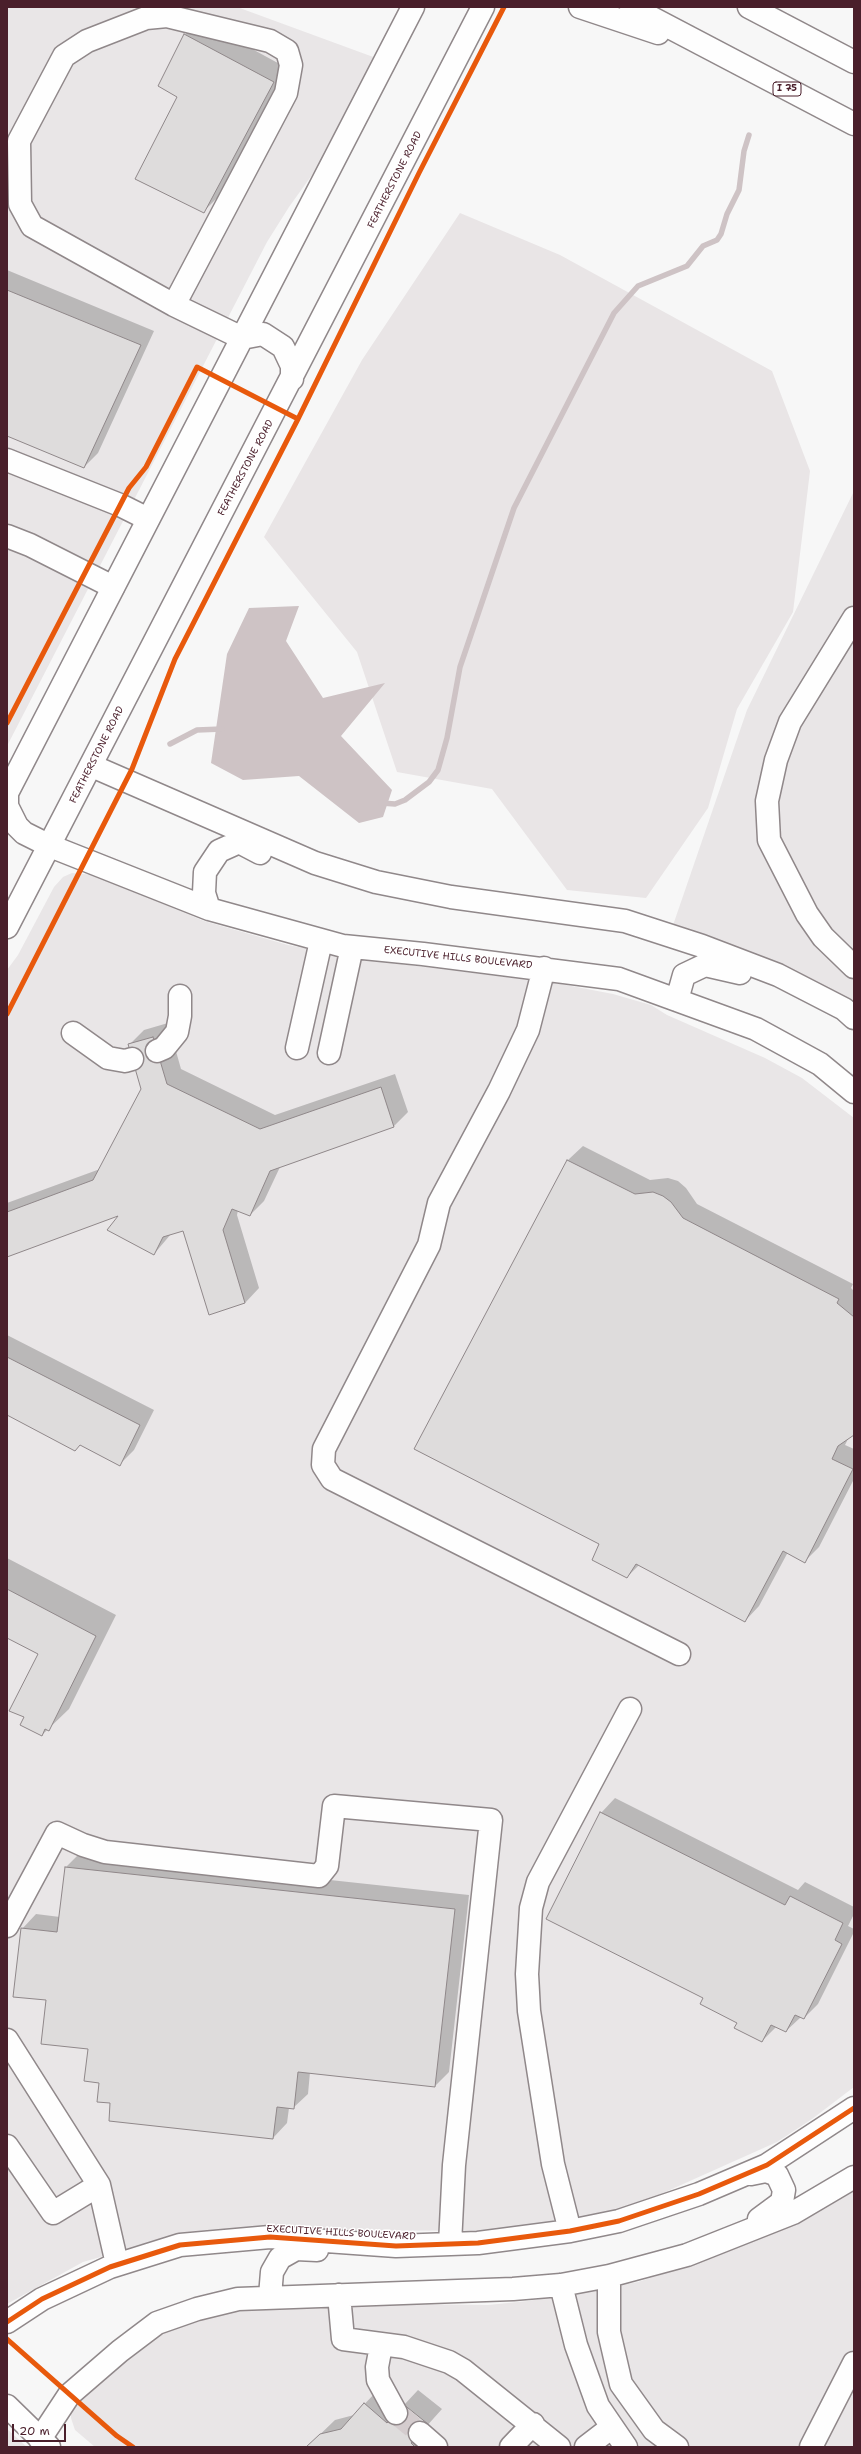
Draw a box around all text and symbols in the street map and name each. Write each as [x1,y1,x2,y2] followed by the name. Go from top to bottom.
[773,82,801,96] road number: I 75
[365,130,425,230] street label: FEATHERSTONE ROAD
[216,418,276,518] street label: FEATHERSTONE ROAD
[67,705,127,805] street label: FEATHERSTONE ROAD
[383,944,533,972] street label: EXECUTIVE HILLS BOULEVARD
[266,2223,416,2243] street label: EXECUTIVE HILLS BOULEVARD
[14,2416,68,2442] scale bar
[19,2423,50,2439] text: 20 m

